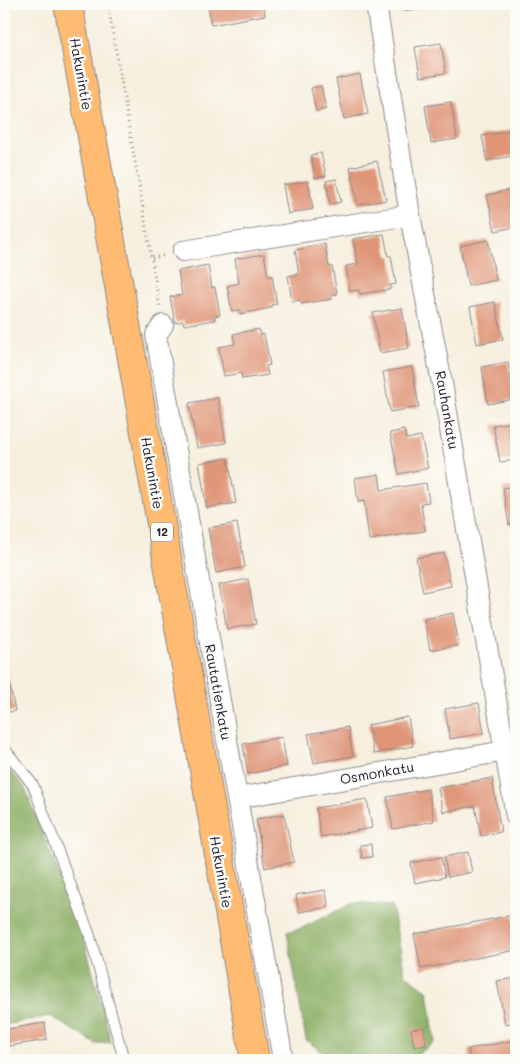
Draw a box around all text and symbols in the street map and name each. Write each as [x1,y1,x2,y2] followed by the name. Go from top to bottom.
[66,36,97,111] street label: Hakunintie
[431,369,464,451] street label: Rauhankatu
[137,435,168,510] street label: Hakunintie
[151,522,173,542] road number: 12
[201,642,236,741] street label: Rautatienkatu
[338,757,416,788] street label: Osmonkatu
[206,834,237,909] street label: Hakunintie

